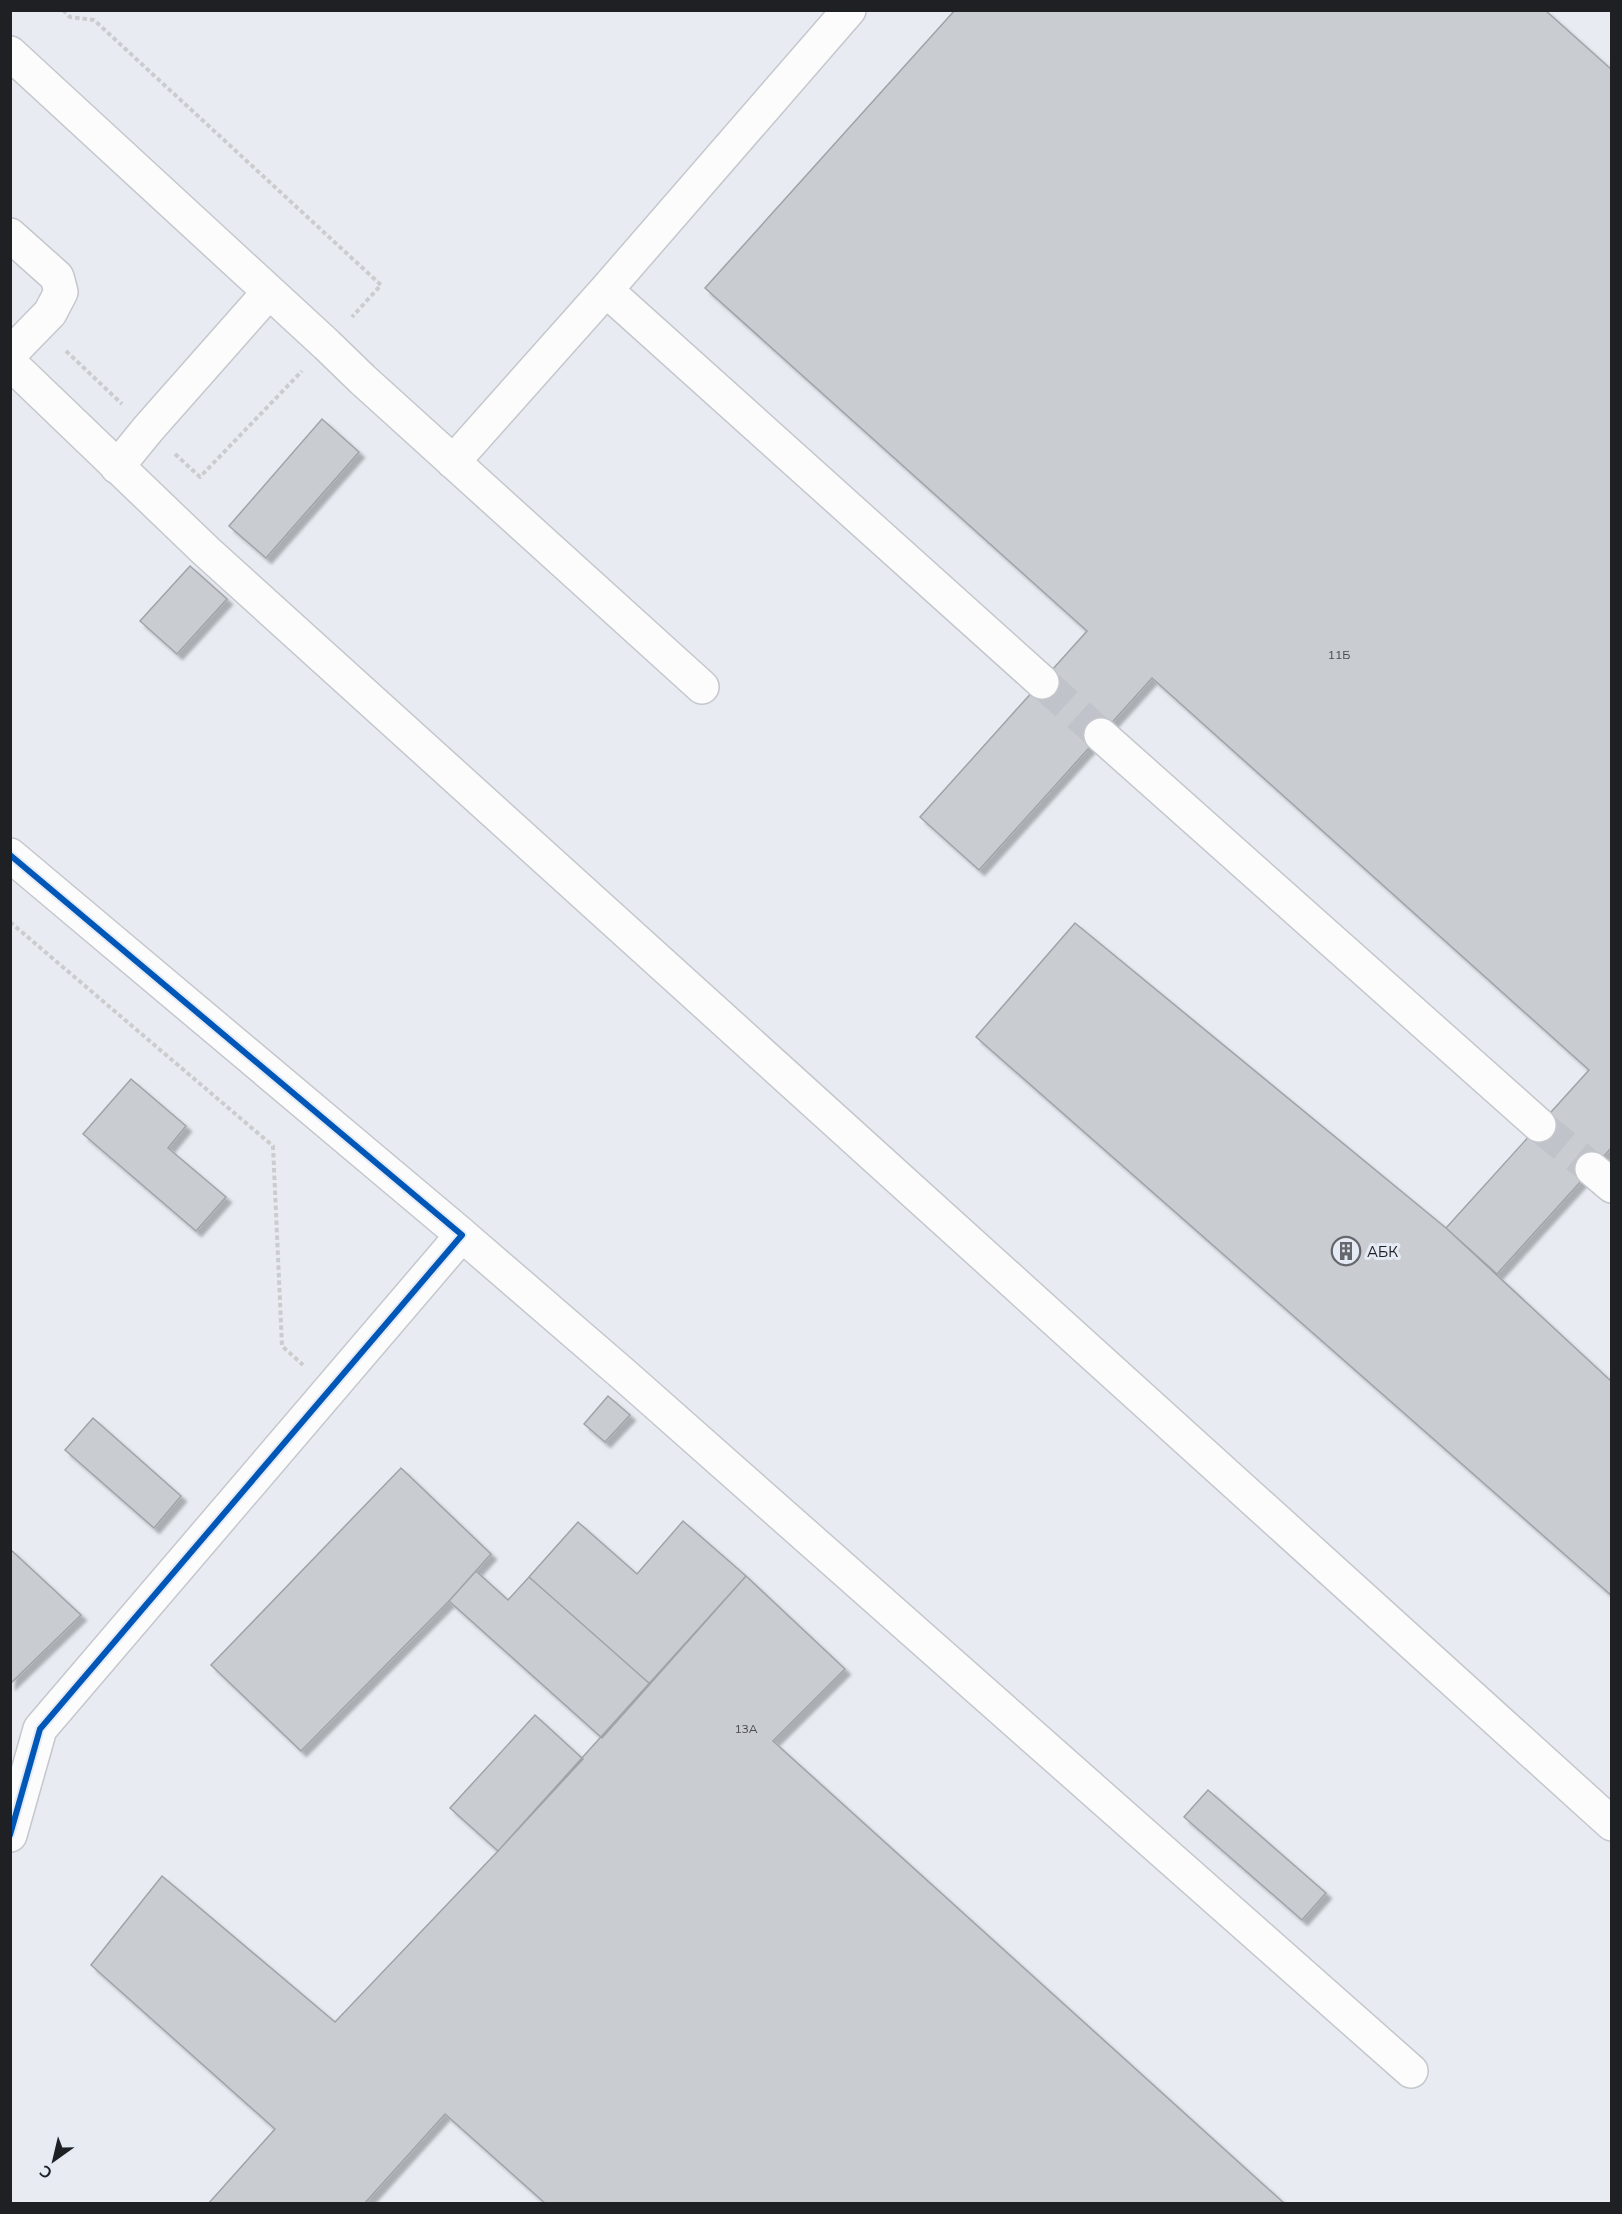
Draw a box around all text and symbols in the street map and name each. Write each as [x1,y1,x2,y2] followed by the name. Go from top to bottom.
[1328,647,1350,662] house number: 11Б
[1330,1235,1362,1267] building icon: АБК
[1367,1242,1398,1261] place label: АБК
[734,1721,758,1736] house number: 13А
[24,2130,84,2190] north arrow
[35,2161,56,2184] text: С

